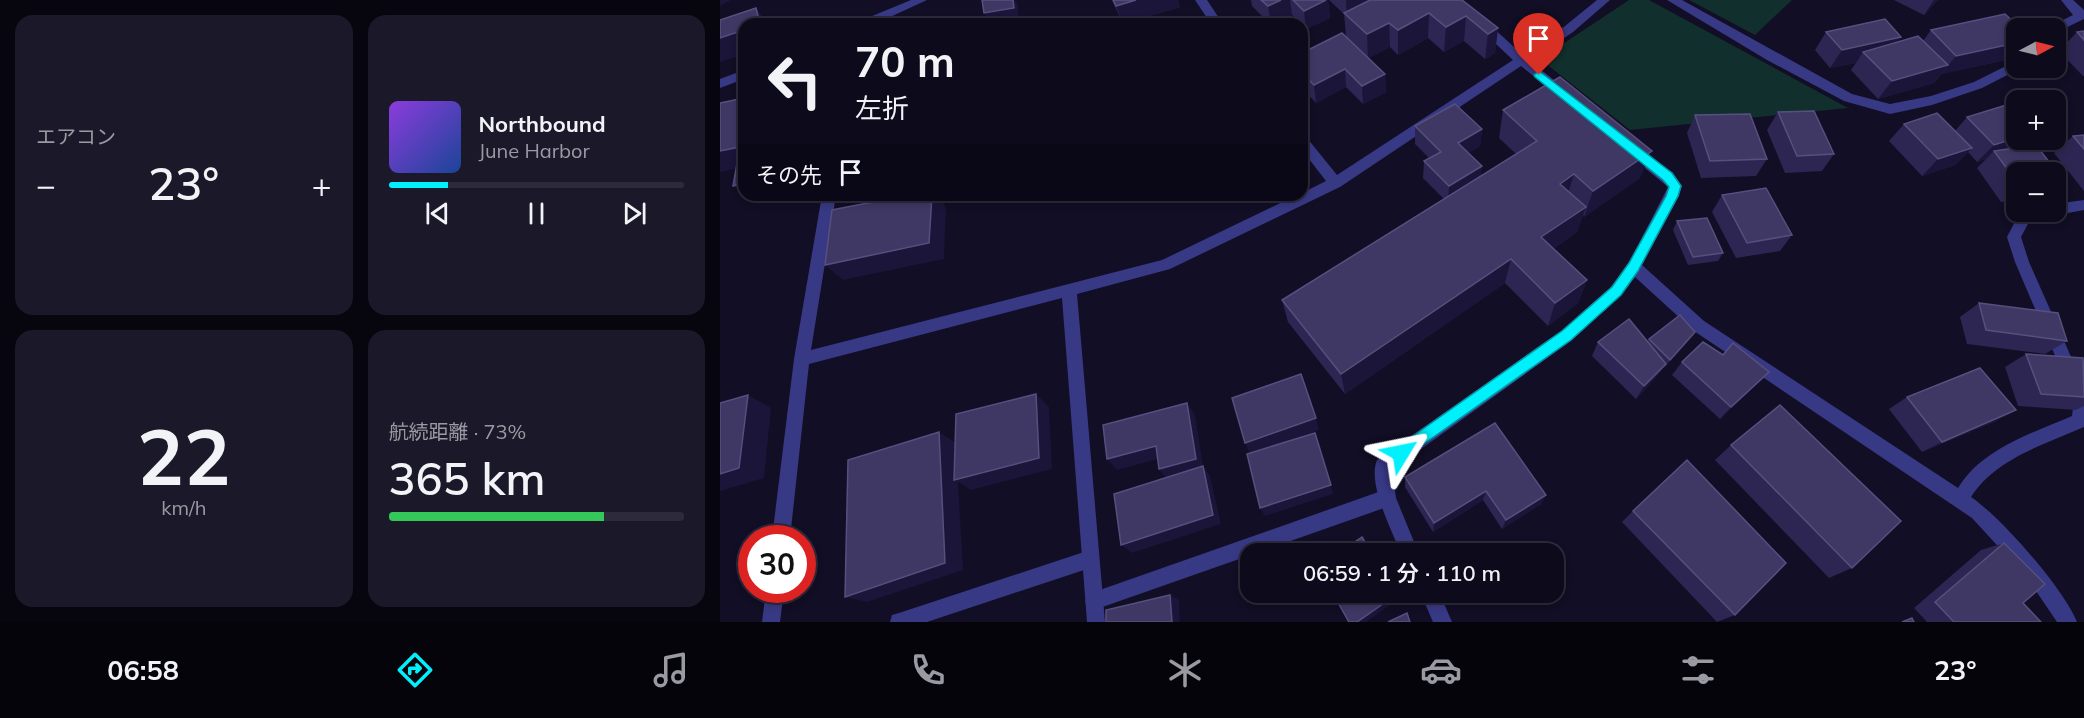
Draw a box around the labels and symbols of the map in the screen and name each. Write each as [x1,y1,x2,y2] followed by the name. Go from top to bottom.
[1513,13,1564,75] pin
[2006,18,2066,78] north arrow
[1369,421,1433,485] position arrow
[738,525,816,603] speed limit sign: 30

